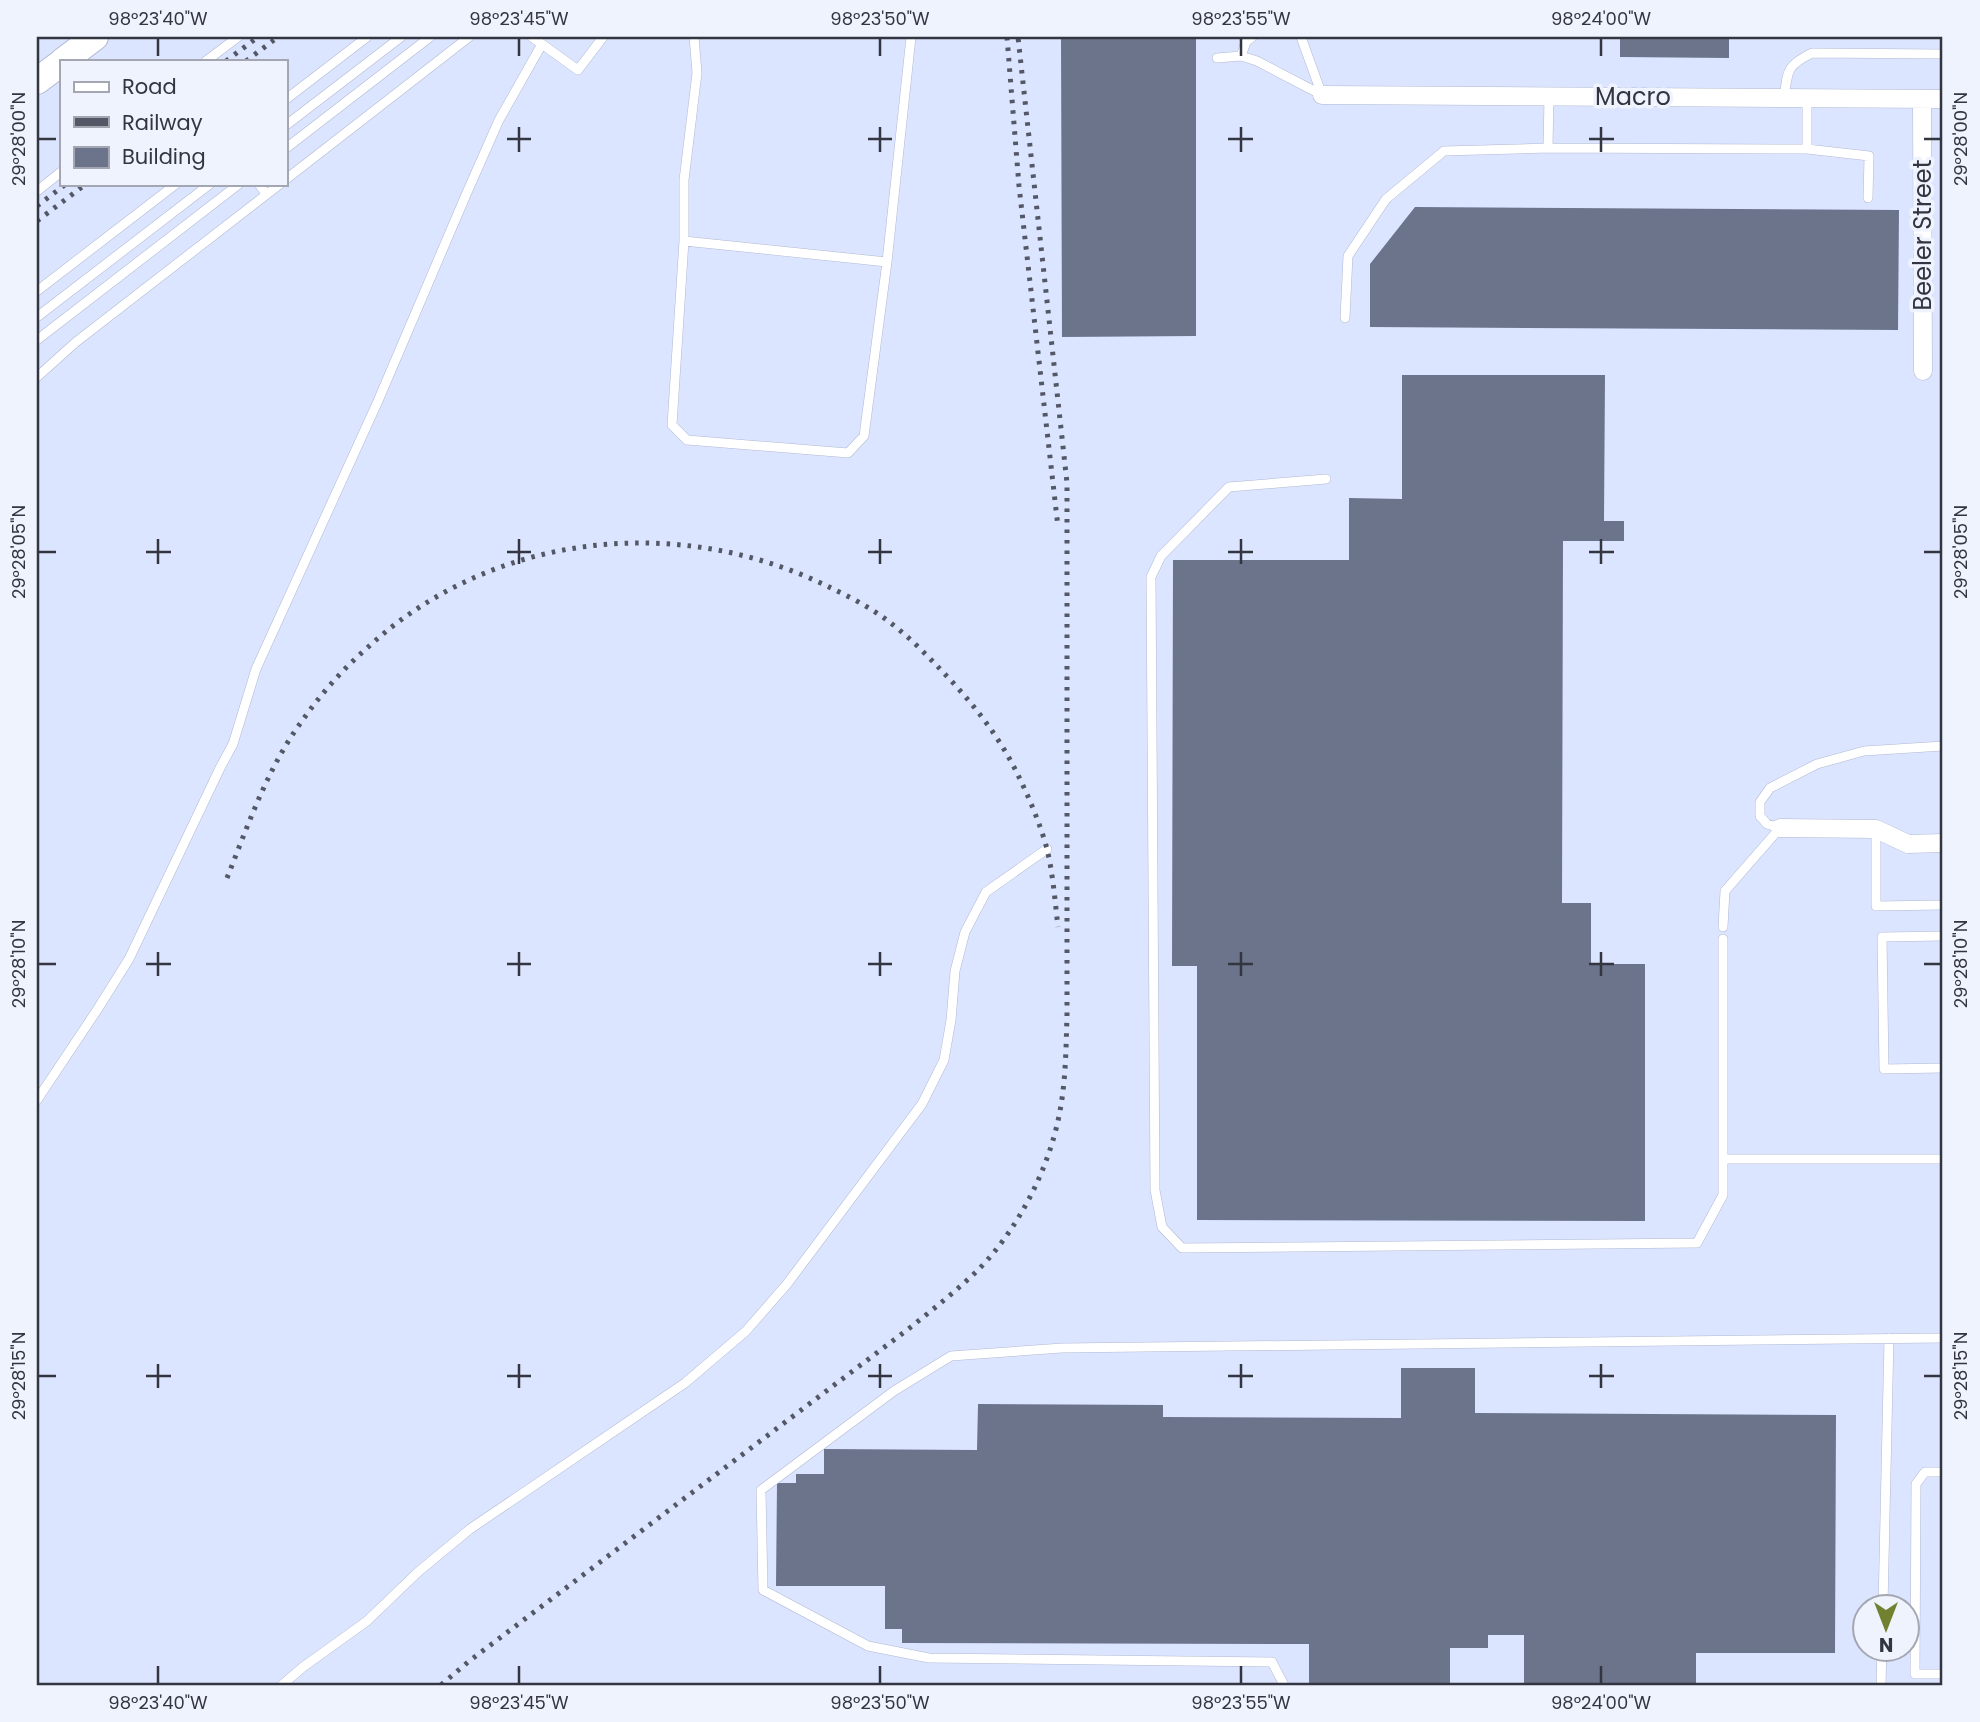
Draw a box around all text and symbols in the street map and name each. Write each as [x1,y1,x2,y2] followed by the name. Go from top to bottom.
[108,6,208,31] text: 98°23'40"W
[469,6,569,31] text: 98°23'45"W
[830,6,930,31] text: 98°23'50"W
[1191,6,1291,31] text: 98°23'55"W
[1551,6,1651,31] text: 98°24'00"W
[60,60,287,186] legend
[122,72,177,101] text: Road
[1595,80,1671,113] street label: Macro
[6,92,31,186] text: 29°28'00"N
[1948,92,1973,186] text: 29°28'00"N
[122,108,203,137] text: Railway
[122,142,206,171] text: Building
[1906,160,1939,310] street label: Beeler Street
[6,505,31,599] text: 29°28'05"N
[1948,505,1973,599] text: 29°28'05"N
[6,920,31,1008] text: 29°28'10"N
[1948,920,1973,1008] text: 29°28'10"N
[6,1332,31,1420] text: 29°28'15"N
[1948,1332,1973,1420] text: 29°28'15"N
[1850,1592,1920,1662] north arrow
[1879,1631,1893,1658] text: N
[108,1690,208,1715] text: 98°23'40"W
[469,1690,569,1715] text: 98°23'45"W
[830,1690,930,1715] text: 98°23'50"W
[1191,1690,1291,1715] text: 98°23'55"W
[1551,1690,1651,1715] text: 98°24'00"W

